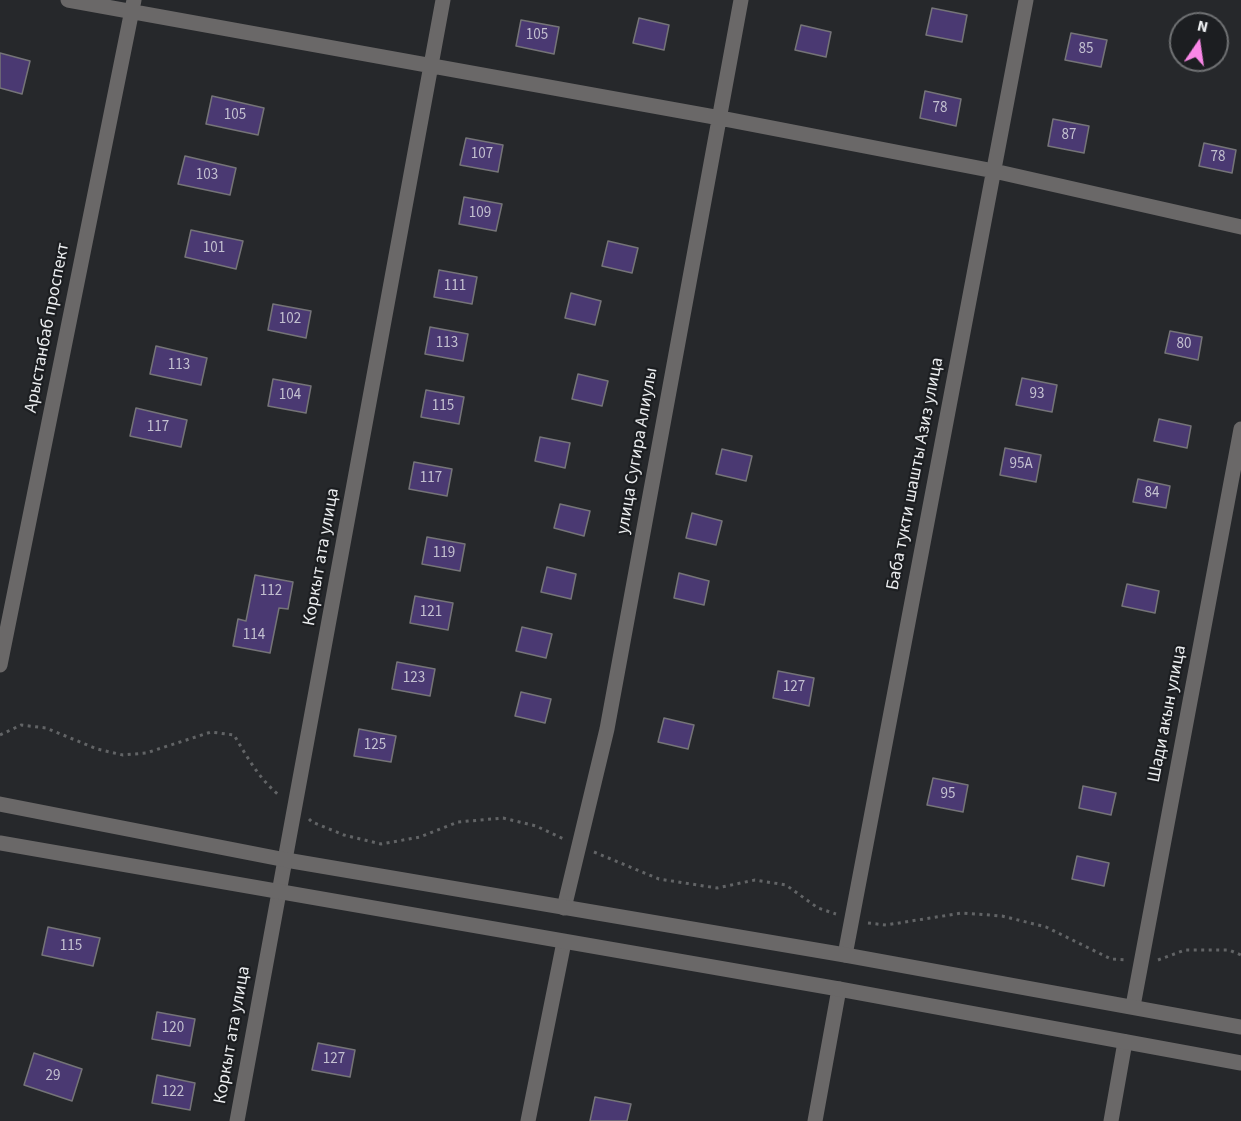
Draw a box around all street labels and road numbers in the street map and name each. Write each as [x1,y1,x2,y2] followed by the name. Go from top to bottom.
[21,241,75,415] street label: Арыстанбаб проспект
[883,356,949,592] street label: Баба тукти шашты Азиз улица
[613,366,663,536] street label: улица Сугира Алиулы
[299,486,345,628] street label: Коркыт ата улица
[1144,644,1192,784] street label: Шади акын улица
[210,964,256,1106] street label: Коркыт ата улица

